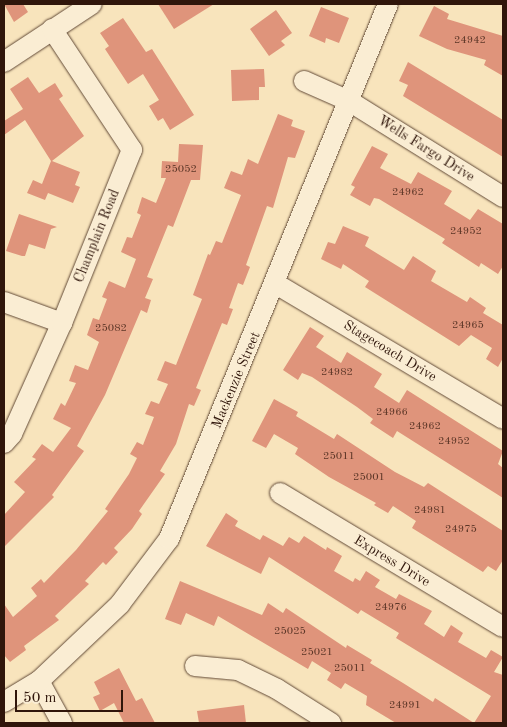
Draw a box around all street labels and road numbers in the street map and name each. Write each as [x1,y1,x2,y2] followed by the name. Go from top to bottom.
[375,112,477,186] street label: Wells Fargo Drive
[71,187,123,285] street label: Champlain Road
[340,317,440,385] street label: Stagecoach Drive
[208,329,264,431] street label: Mackenzie Street
[351,532,433,590] street label: Express Drive

